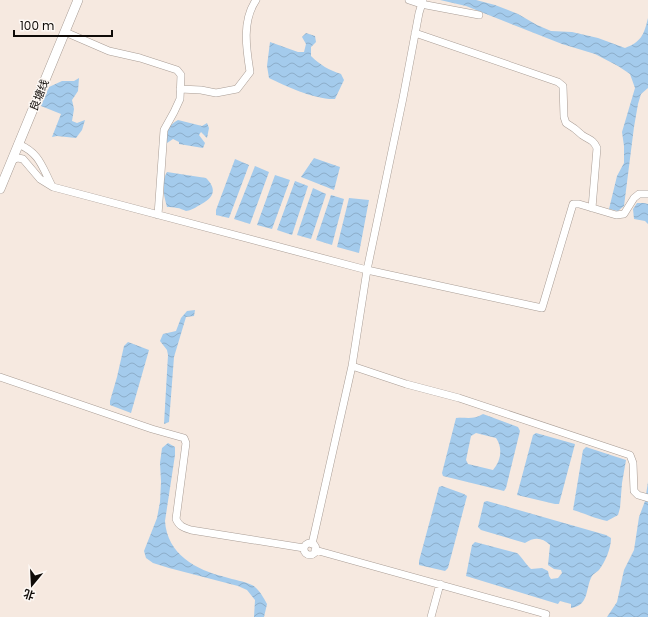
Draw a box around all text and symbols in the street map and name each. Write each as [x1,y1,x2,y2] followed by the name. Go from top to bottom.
[14,12,112,38] scale bar
[20,17,54,34] text: 100 m
[25,77,53,113] street label: 良塘线
[12,565,52,605] north arrow
[21,585,37,604] text: 北

